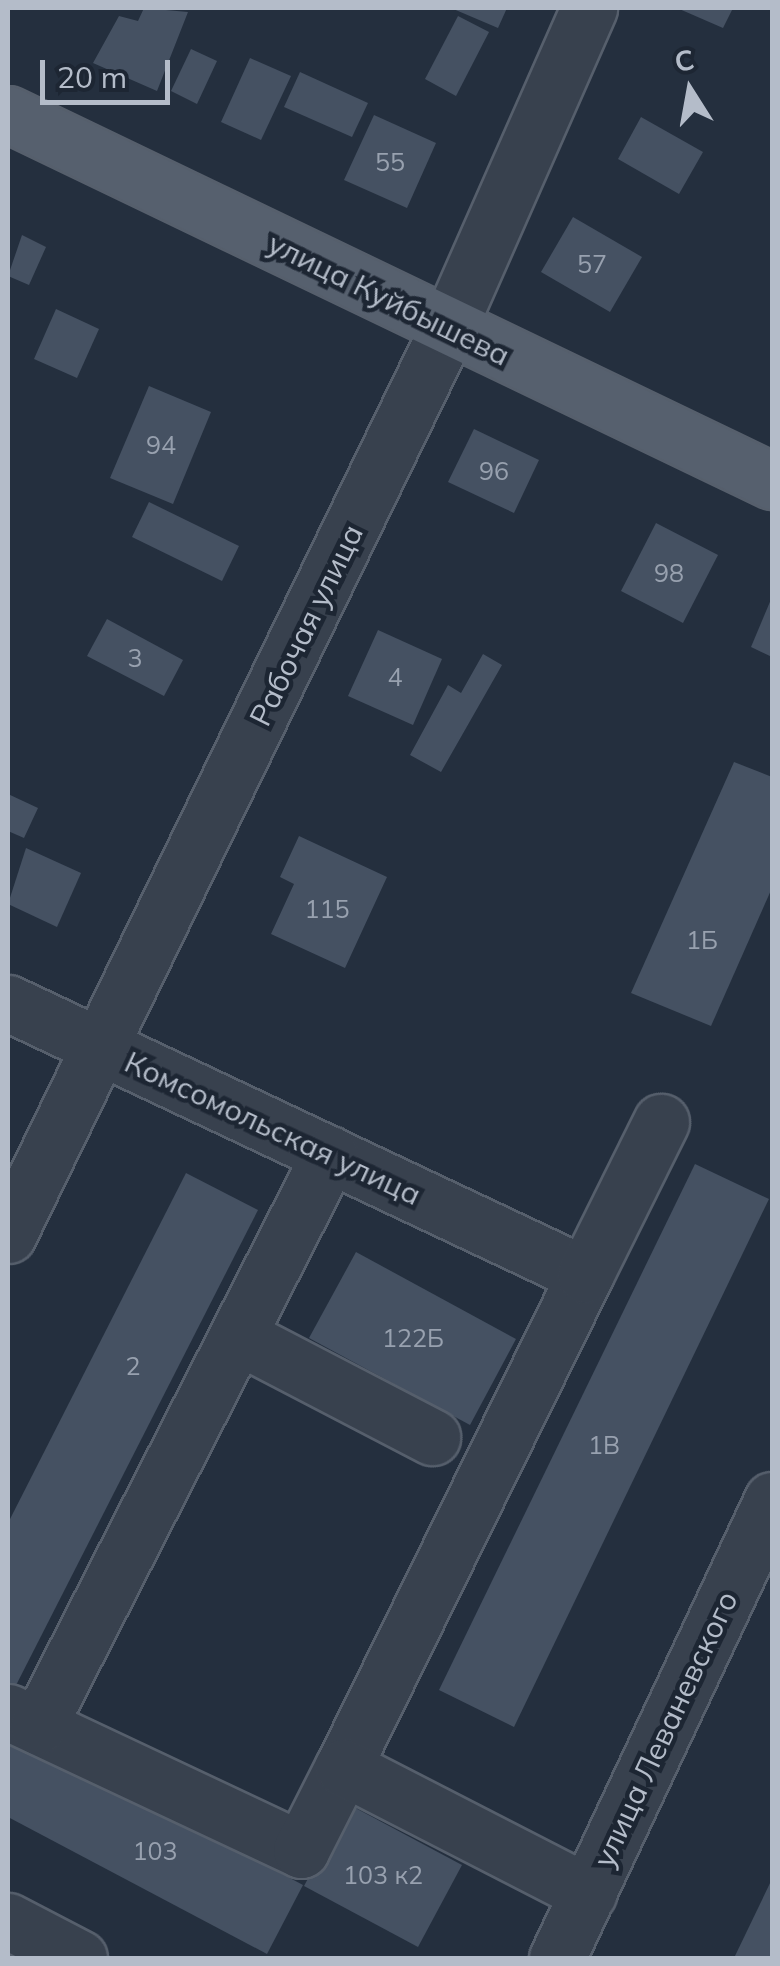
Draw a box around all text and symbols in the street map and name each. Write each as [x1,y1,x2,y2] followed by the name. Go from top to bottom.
[45,40,175,102] scale bar
[640,40,740,140] north arrow
[671,41,697,79] text: С
[57,58,127,96] text: 20 m
[375,147,405,177] house number: 55
[262,225,516,373] street label: улица Куйбышева
[577,249,607,279] house number: 57
[146,430,176,460] house number: 94
[479,456,509,486] house number: 96
[242,519,370,731] street label: Рабочая улица
[654,558,684,588] house number: 98
[128,643,142,673] house number: 3
[388,662,402,692] house number: 4
[305,894,349,924] house number: 115
[686,925,718,955] house number: 1Б
[119,1044,427,1212] street label: Комсомольская улица
[382,1323,444,1353] house number: 122Б
[126,1351,140,1381] house number: 2
[588,1430,620,1460] house number: 1В
[585,1585,745,1873] street label: улица Леваневского
[133,1836,177,1866] house number: 103
[343,1860,423,1890] house number: 103 к2

